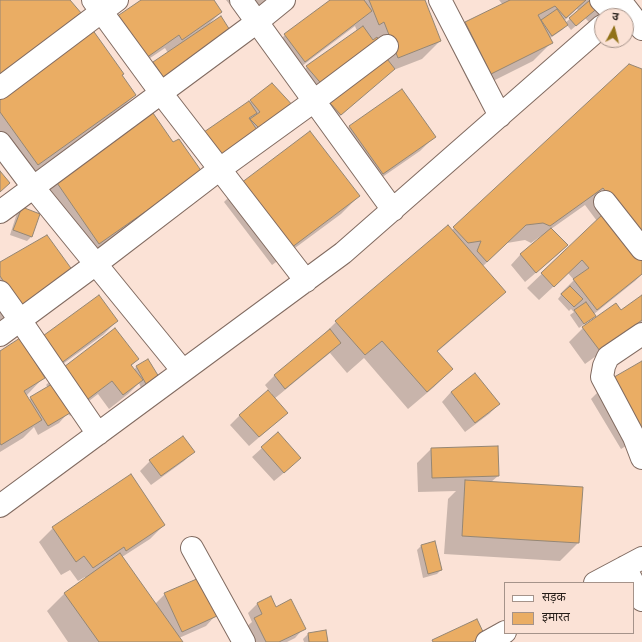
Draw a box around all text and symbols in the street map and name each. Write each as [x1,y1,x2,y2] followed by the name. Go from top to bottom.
[594,8,634,48] north arrow
[611,10,619,23] text: उ
[504,582,634,634] legend
[542,590,566,604] text: सड़क
[542,610,570,624] text: इमारत

